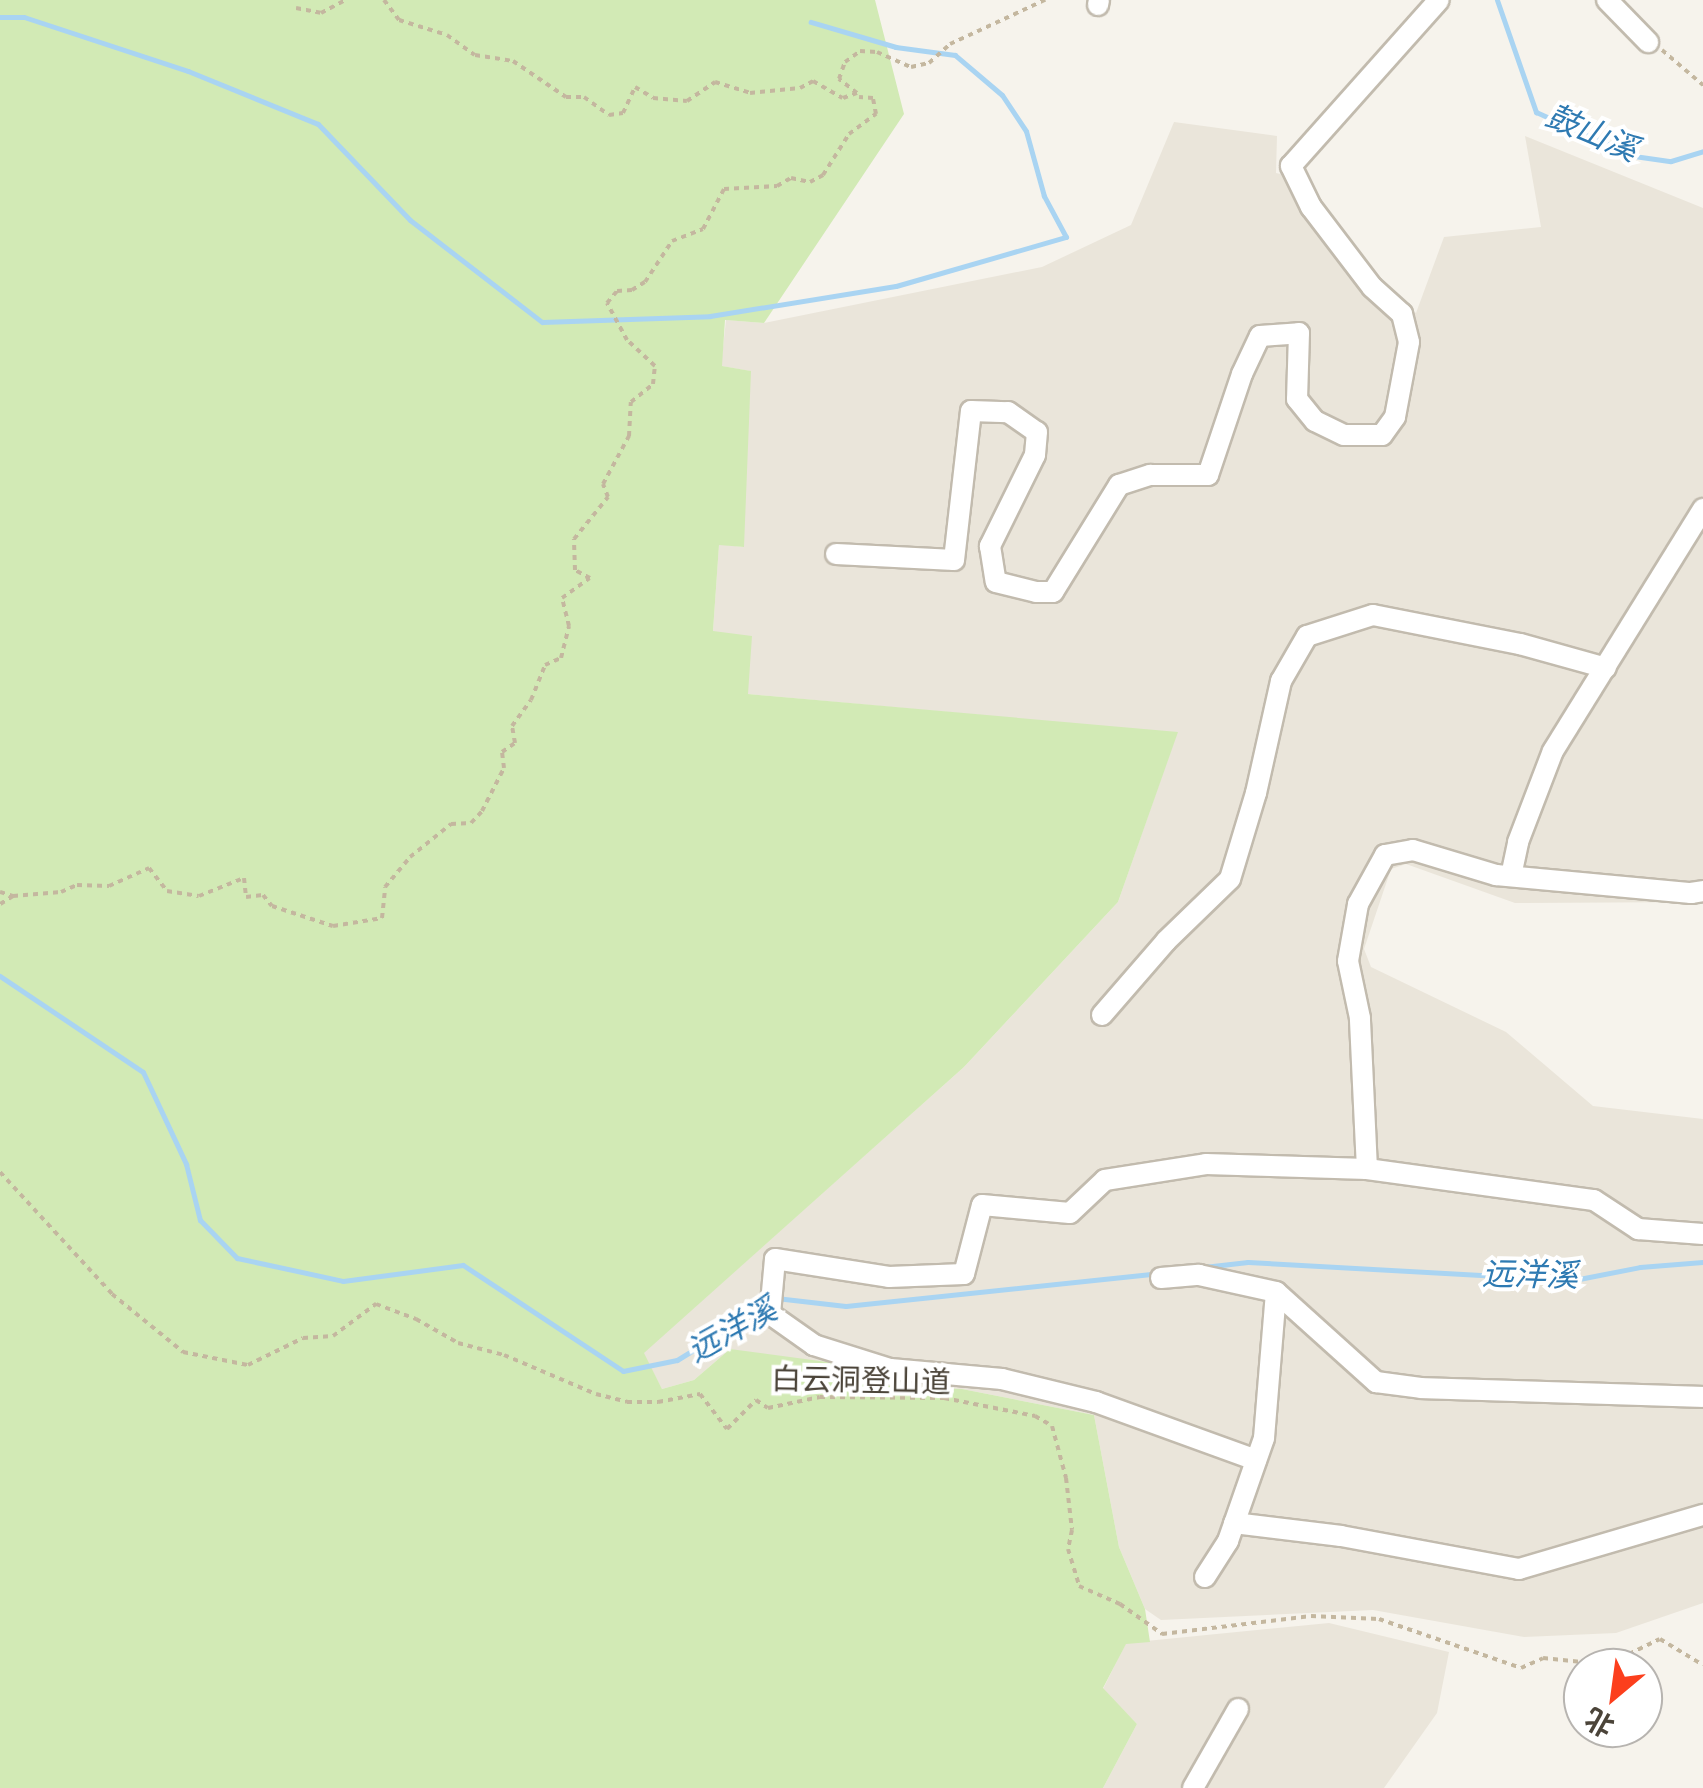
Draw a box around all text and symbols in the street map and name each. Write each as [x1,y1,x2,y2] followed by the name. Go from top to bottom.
[1540,97,1644,169] water label: 鼓山溪
[1482,1255,1578,1295] water label: 远洋溪
[681,1290,783,1370] water label: 远洋溪
[771,1360,951,1400] street label: 白云洞登山道
[1563,1648,1663,1748] north arrow
[1579,1702,1619,1743] text: 北

